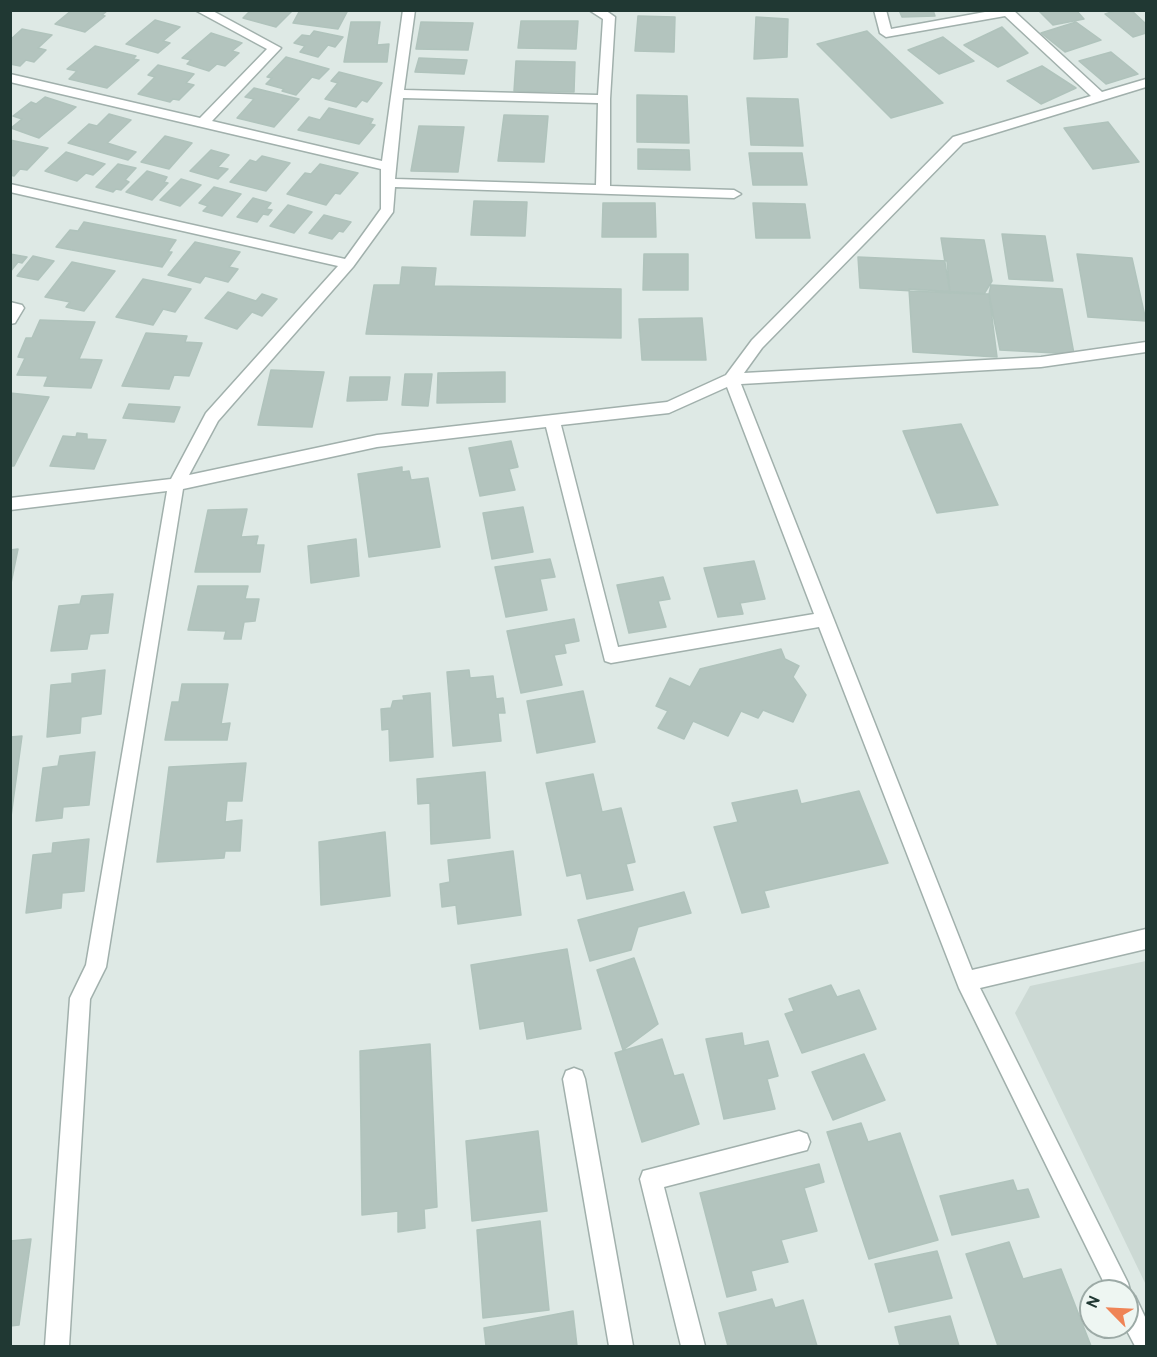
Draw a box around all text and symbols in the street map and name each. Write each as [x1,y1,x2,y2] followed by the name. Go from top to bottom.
[1079,1279,1139,1339] north arrow
[1083,1293,1106,1312] text: N

